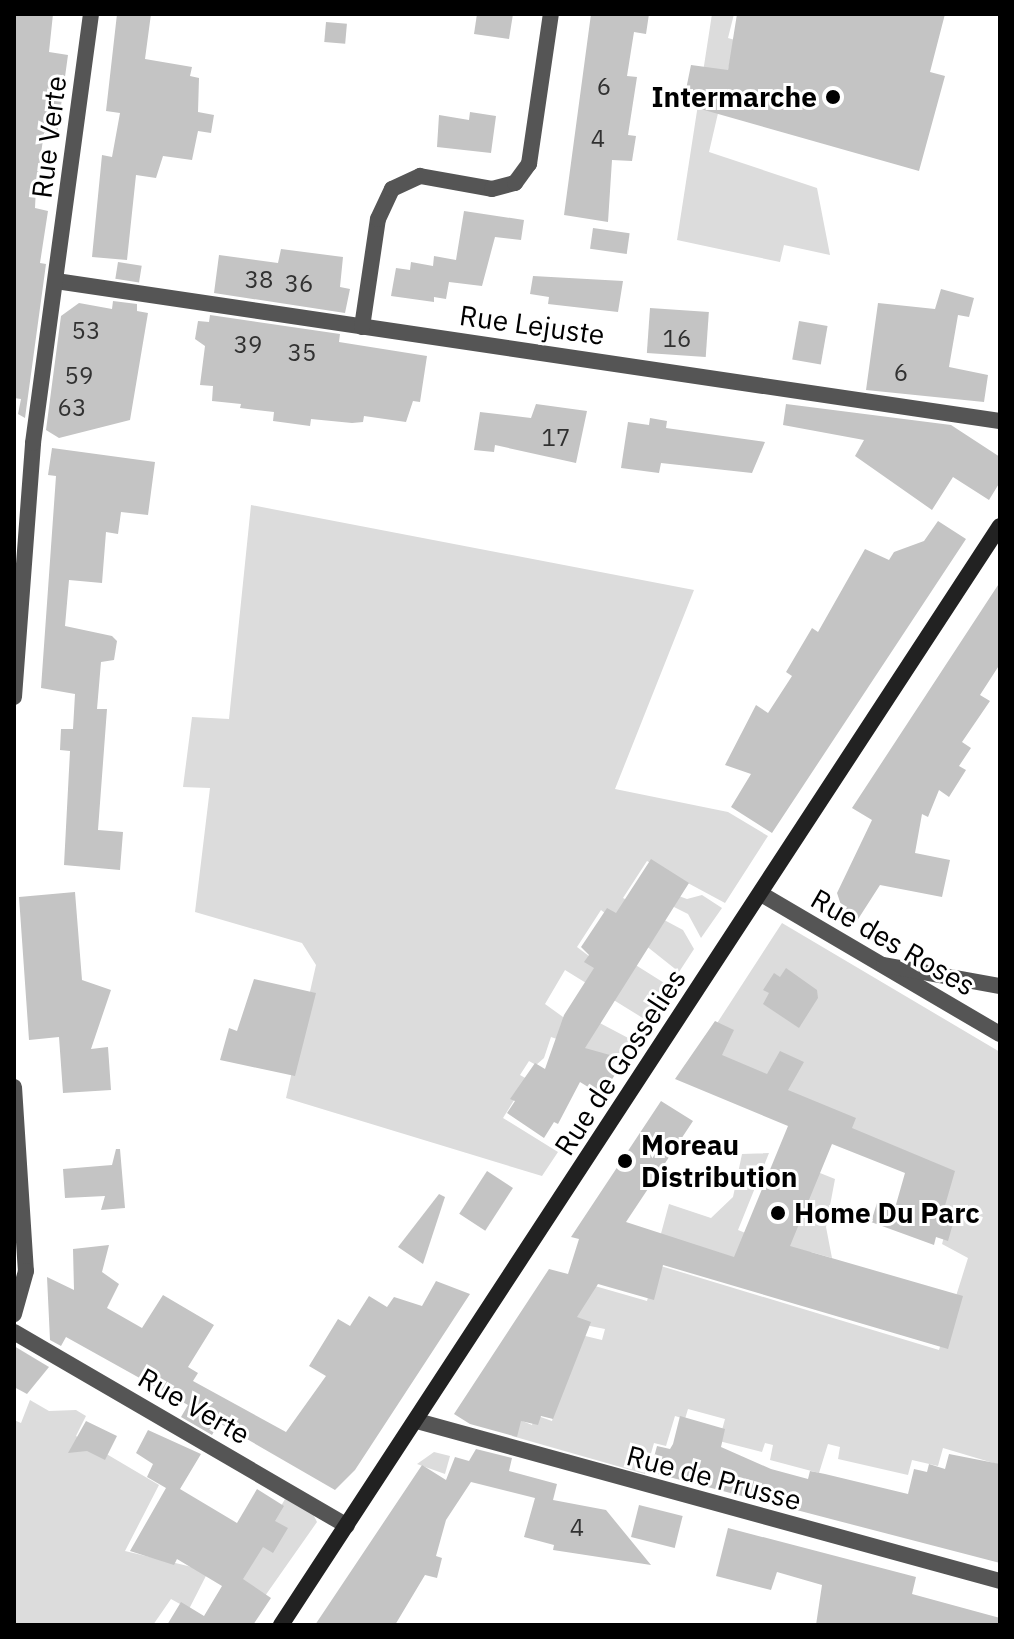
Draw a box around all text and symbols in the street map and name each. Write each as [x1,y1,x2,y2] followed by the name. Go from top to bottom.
[597,73,611,101] house number: 6
[25,74,73,200] street label: Rue Verte
[652,80,817,114] place label: Intermarche
[824,88,842,106] marker: Intermarche
[591,125,605,153] house number: 4
[245,266,273,294] house number: 38
[285,270,313,298] house number: 36
[457,298,607,352] street label: Rue Lejuste
[72,317,100,345] house number: 53
[663,325,691,353] house number: 16
[234,331,262,359] house number: 39
[288,339,316,367] house number: 35
[894,359,908,387] house number: 6
[65,362,93,390] house number: 59
[58,394,86,422] house number: 63
[542,424,570,452] house number: 17
[805,882,981,1002] street label: Rue des Roses
[547,963,693,1161] street label: Rue de Gosselies
[641,1128,797,1194] place label: Moreau Distribution
[616,1152,634,1170] marker: Moreau Distribution
[794,1196,980,1230] place label: Home Du Parc
[769,1204,787,1222] marker: Home Du Parc
[132,1361,256,1451] street label: Rue Verte
[623,1439,805,1517] street label: Rue de Prusse
[570,1514,584,1542] house number: 4

